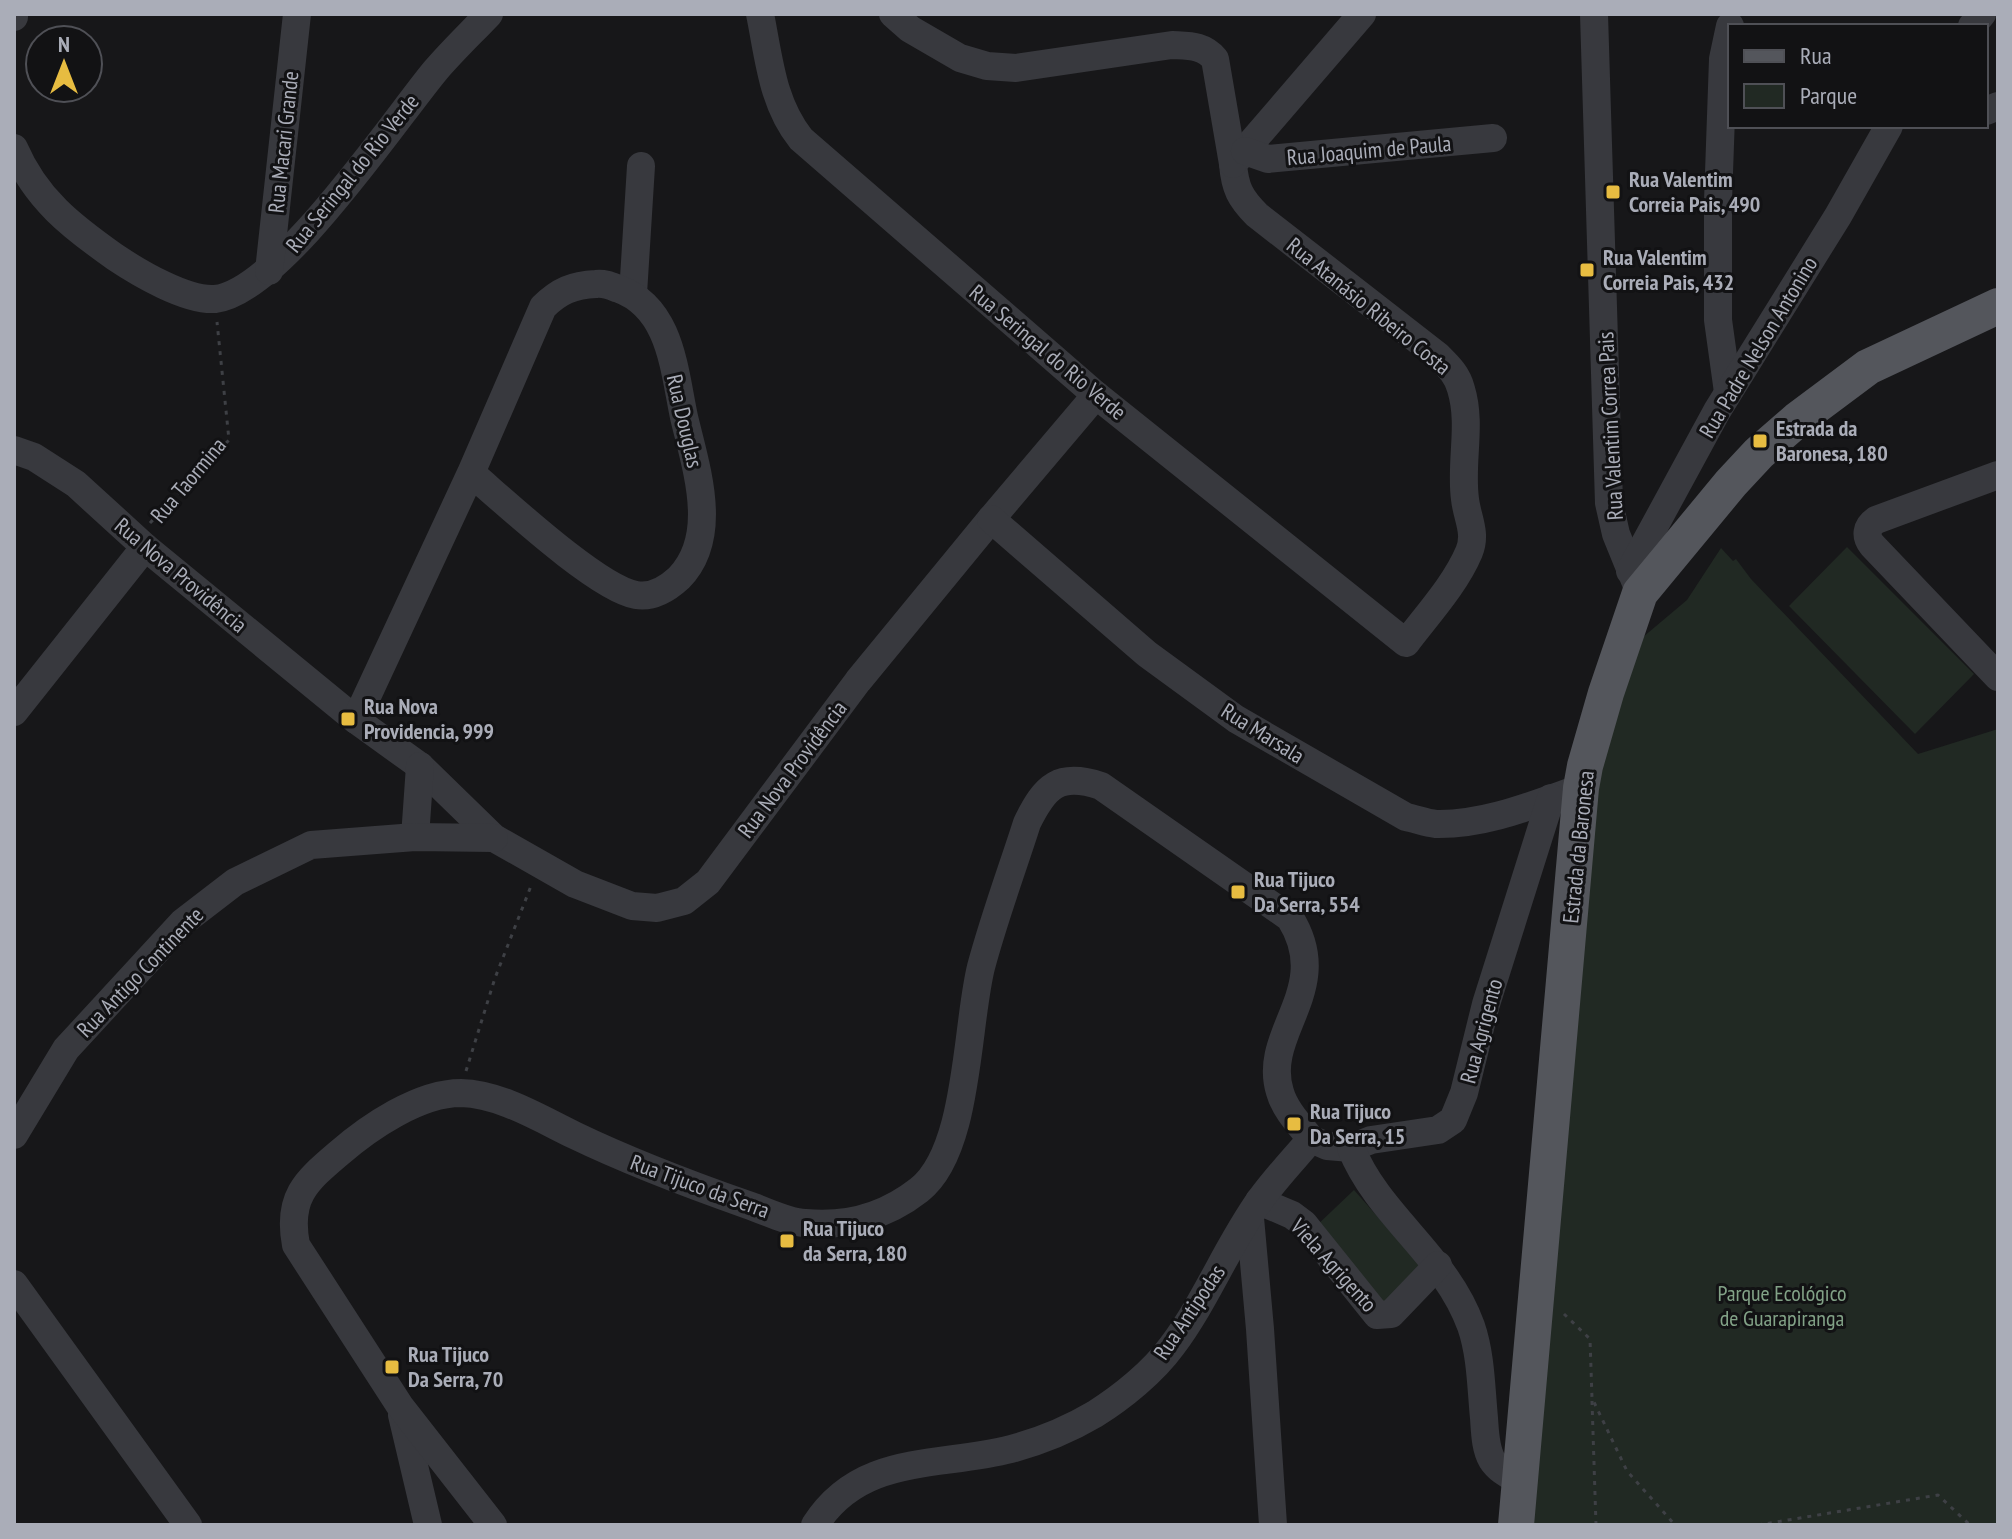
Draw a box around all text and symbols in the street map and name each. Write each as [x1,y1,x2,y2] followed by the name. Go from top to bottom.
[24,24,104,104] north arrow
[1728,24,1988,128] legend
[58,30,70,58] text: N
[1800,40,1832,71] text: Rua
[262,70,304,214] street label: Rua Macari Grande
[1800,80,1857,111] text: Parque
[279,88,425,258] street label: Rua Seringal do Rio Verde
[1286,129,1452,171] street label: Rua Joaquim de Paula
[1629,165,1760,218] place label: Rua Valentim Correia Pais, 490
[1604,183,1622,201] marker: Rua Valentim Correia Pais, 490
[1281,231,1457,381] street label: Rua Atanásio Ribeiro Costa
[1603,243,1734,296] place label: Rua Valentim Correia Pais, 432
[1693,251,1823,443] street label: Rua Padre Nelson Antonino
[1578,261,1596,279] marker: Rua Valentim Correia Pais, 432
[964,278,1132,426] street label: Rua Seringal do Rio Verde
[1591,331,1629,521] street label: Rua Valentim Correa Pais
[661,372,709,470] street label: Rua Douglas
[1776,414,1888,467] place label: Estrada da Baronesa, 180
[144,432,232,528] street label: Rua Taormina
[1751,432,1769,450] marker: Estrada da Baronesa, 180
[109,511,253,639] street label: Rua Nova Providência
[364,692,494,745] place label: Rua Nova Providencia, 999
[731,695,853,843] street label: Rua Nova Providência
[1216,697,1310,769] street label: Rua Marsala
[339,710,357,728] marker: Rua Nova Providencia, 999
[1556,769,1600,925] street label: Estrada da Baronesa
[1254,865,1360,918] place label: Rua Tijuco Da Serra, 554
[1229,883,1247,901] marker: Rua Tijuco Da Serra, 554
[71,901,209,1043] street label: Rua Antigo Continente
[1454,976,1508,1086] street label: Rua Agrigento
[1310,1097,1405,1150] place label: Rua Tijuco Da Serra, 15
[1285,1115,1303,1133] marker: Rua Tijuco Da Serra, 15
[627,1148,773,1224] street label: Rua Tijuco da Serra
[1284,1212,1383,1318] street label: Viela Agrigento
[803,1214,907,1267] place label: Rua Tijuco da Serra, 180
[778,1232,796,1250] marker: Rua Tijuco da Serra, 180
[1147,1259,1231,1365] street label: Rua Antipodas
[1717,1279,1847,1332] park label: Parque Ecológico de Guarapiranga
[408,1340,503,1393] place label: Rua Tijuco Da Serra, 70
[383,1358,401,1376] marker: Rua Tijuco Da Serra, 70

